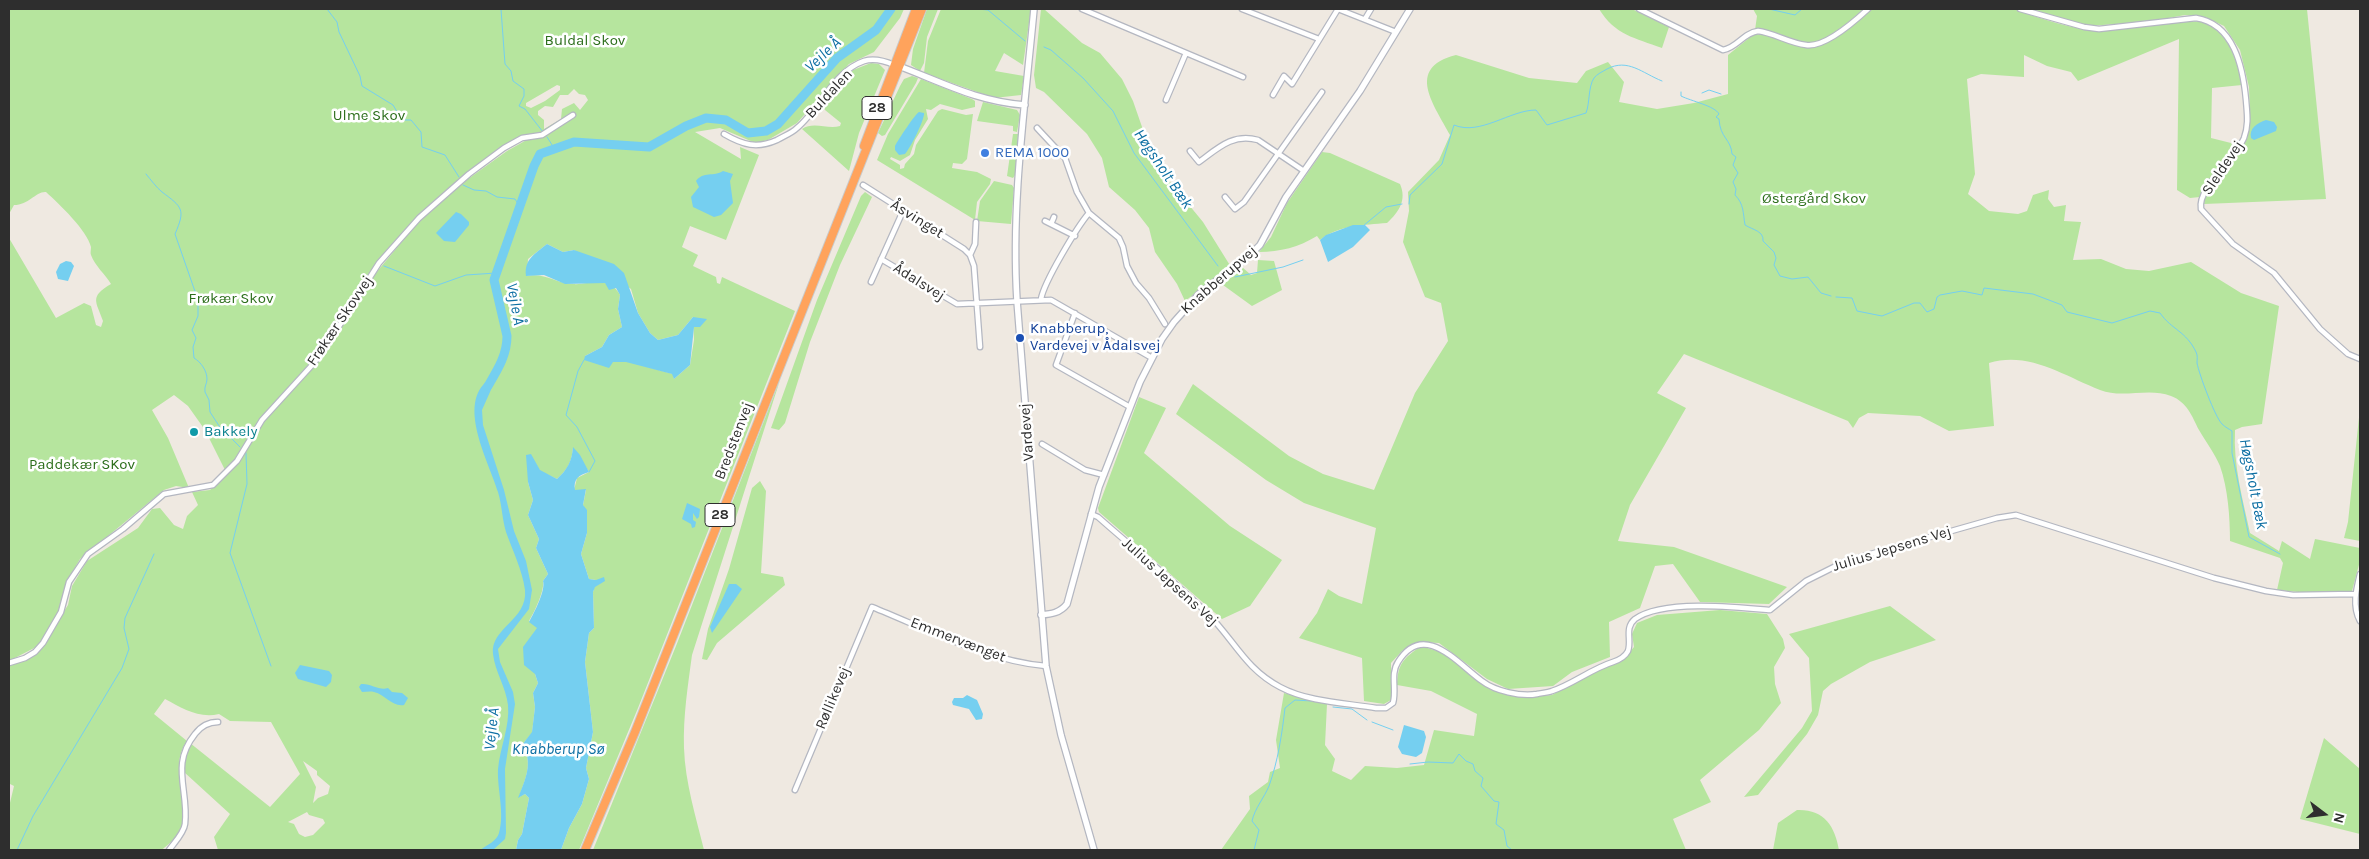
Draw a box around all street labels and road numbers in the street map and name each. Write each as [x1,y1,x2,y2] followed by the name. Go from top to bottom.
[802,66,856,122] street label: Buldalen
[862,96,892,120] road number: 28
[2198,137,2248,199] street label: Sleldevej
[887,196,947,242] street label: Åsvinget
[1177,242,1261,318] street label: Knabberupvej
[890,259,948,305] street label: Ådalsvej
[303,273,377,369] street label: Frøkær Skovvej
[711,400,757,482] street label: Bredstenvej
[1016,402,1038,462] street label: Vardevej
[705,504,735,526] road number: 28
[1830,522,1954,576] street label: Julius Jepsens Vej
[1118,534,1222,630] street label: Julius Jepsens Vej
[908,614,1008,666] street label: Emmervænget
[812,664,854,732] street label: Røllikevej

